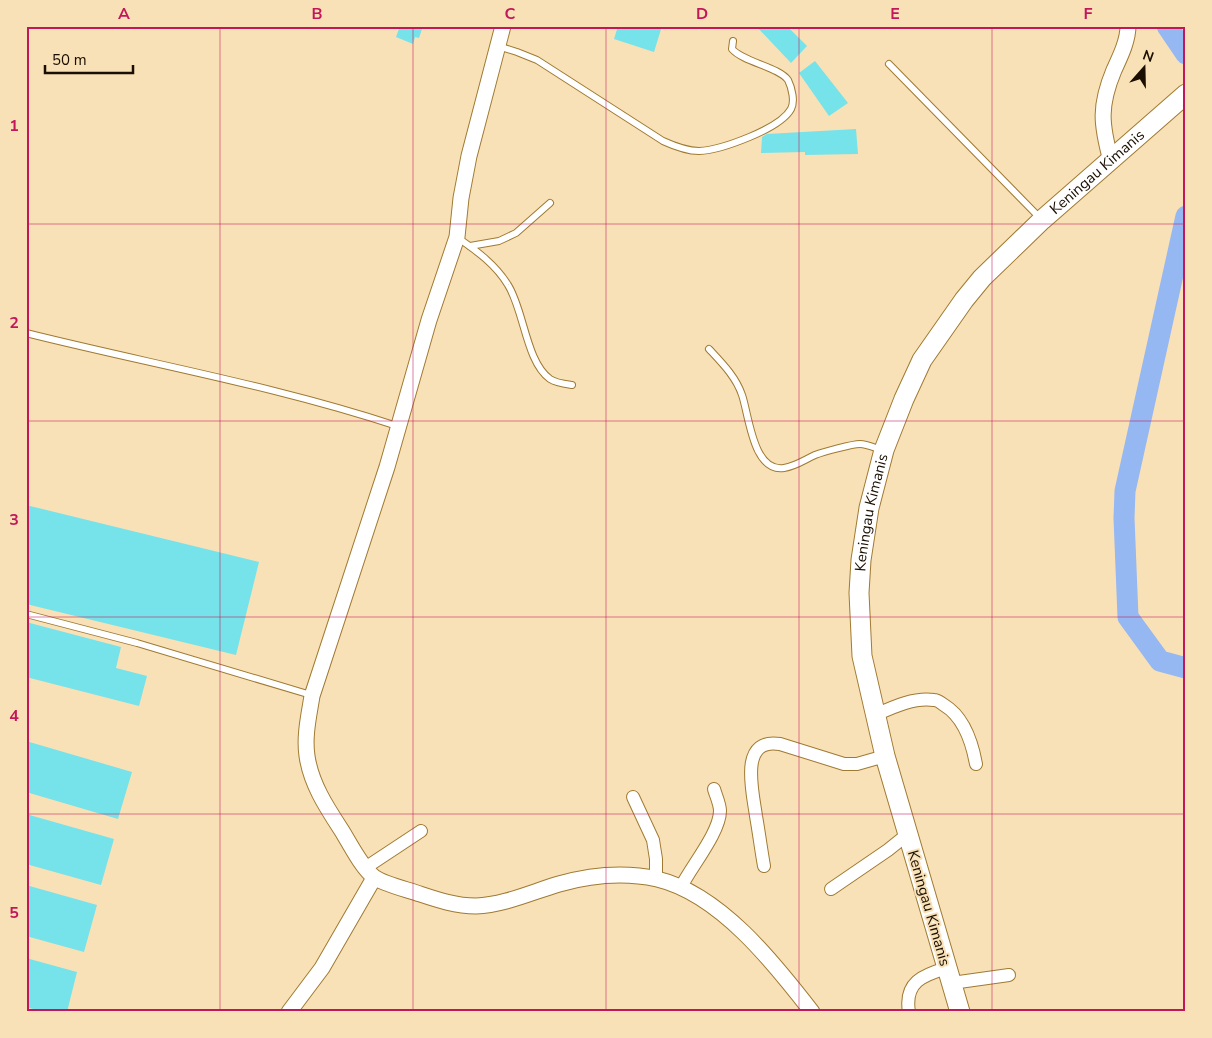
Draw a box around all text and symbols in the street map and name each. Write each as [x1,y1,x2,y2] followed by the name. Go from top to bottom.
[118,3,130,25] text: A
[311,3,323,25] text: B
[505,3,516,25] text: C
[696,3,708,25] text: D
[890,3,900,25] text: E
[1084,3,1093,25] text: F
[45,42,132,74] scale bar
[1120,42,1170,92] north arrow
[1140,46,1156,67] text: N
[52,50,87,70] text: 50 m
[9,115,19,137] text: 1
[1045,125,1149,219] street label: Keningau Kimanis
[9,312,19,334] text: 2
[850,452,893,572] street label: Keningau Kimanis
[9,509,19,531] text: 3
[9,705,19,727] text: 4
[903,848,955,968] street label: Keningau Kimanis
[9,902,19,924] text: 5

